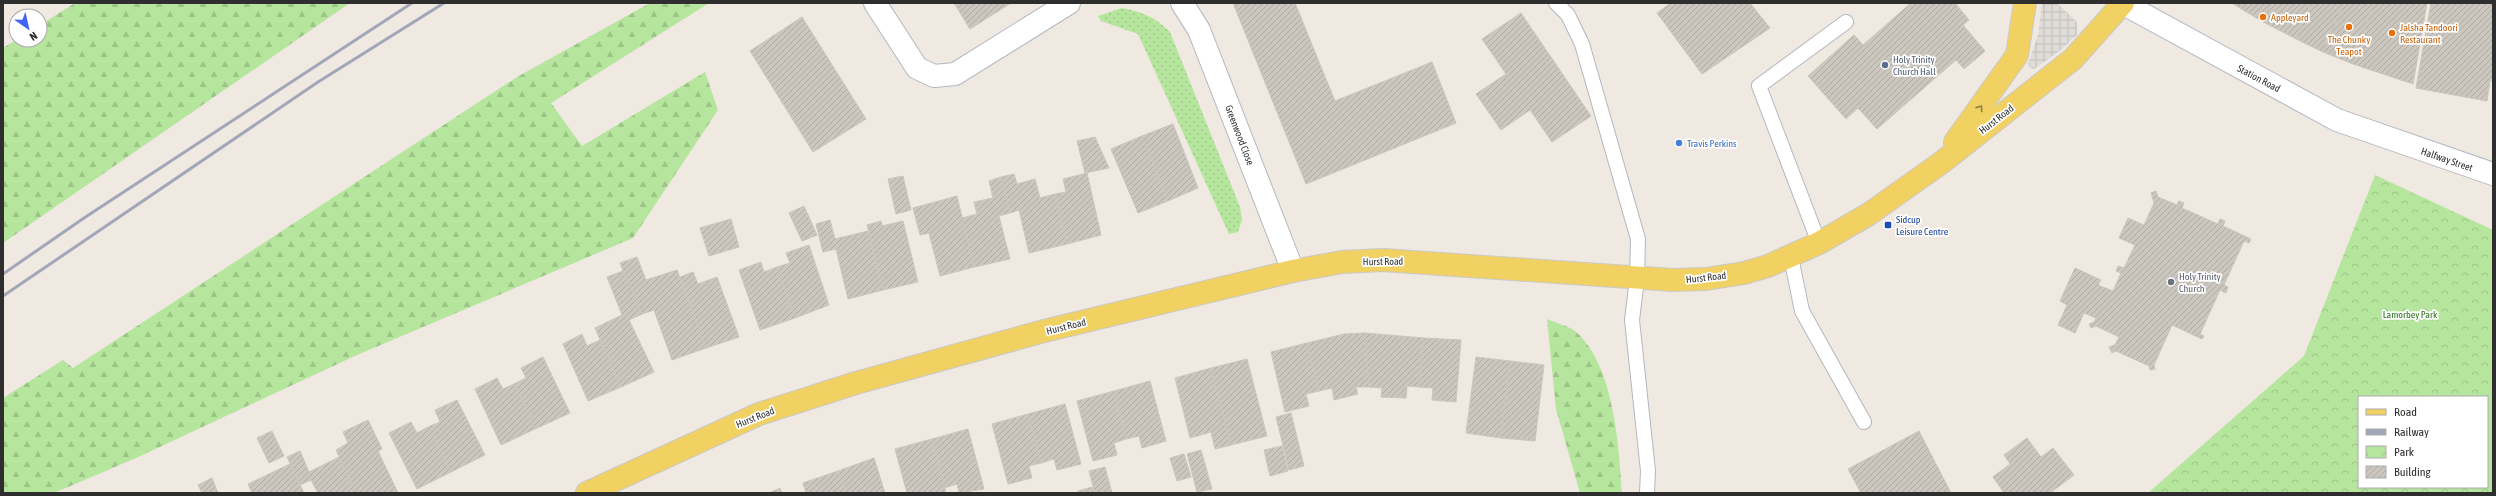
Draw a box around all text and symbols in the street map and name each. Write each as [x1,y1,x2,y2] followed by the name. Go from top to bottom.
[8,8,48,48] north arrow
[2258,12,2268,22] marker: Appleyard
[2271,12,2309,23] place label: Appleyard
[2344,22,2354,32] marker: The Chunky Teapot
[2400,22,2457,45] place label: Jalsha Tandoori Restaurant
[2387,28,2397,38] marker: Jalsha Tandoori Restaurant
[28,29,40,43] text: N
[2328,34,2370,57] place label: The Chunky Teapot
[1893,54,1936,77] place label: Holy Trinity Church Hall
[1880,60,1890,70] marker: Holy Trinity Church Hall
[2235,63,2282,94] street label: Station Road
[1977,102,2016,136] street label: Hurst Road
[1223,104,1256,167] street label: Greenwood Close
[1975,105,1983,112] one-way arrow
[1674,138,1684,148] marker: Travis Perkins
[1687,138,1737,149] place label: Travis Perkins
[2420,146,2474,173] street label: Halfway Street
[1896,214,1949,237] place label: Sidcup Leisure Centre
[1883,220,1893,230] marker: Sidcup Leisure Centre
[1363,256,1404,267] street label: Hurst Road
[1685,270,1727,285] street label: Hurst Road
[2179,271,2221,294] place label: Holy Trinity Church
[2166,277,2176,287] marker: Holy Trinity Church
[2383,309,2438,320] park label: Lamorbey Park
[1045,316,1087,337] street label: Hurst Road
[2358,396,2488,488] legend
[734,405,776,430] street label: Hurst Road
[2394,405,2417,419] text: Road
[2394,425,2429,439] text: Railway
[2394,445,2415,459] text: Park
[2394,465,2432,479] text: Building

